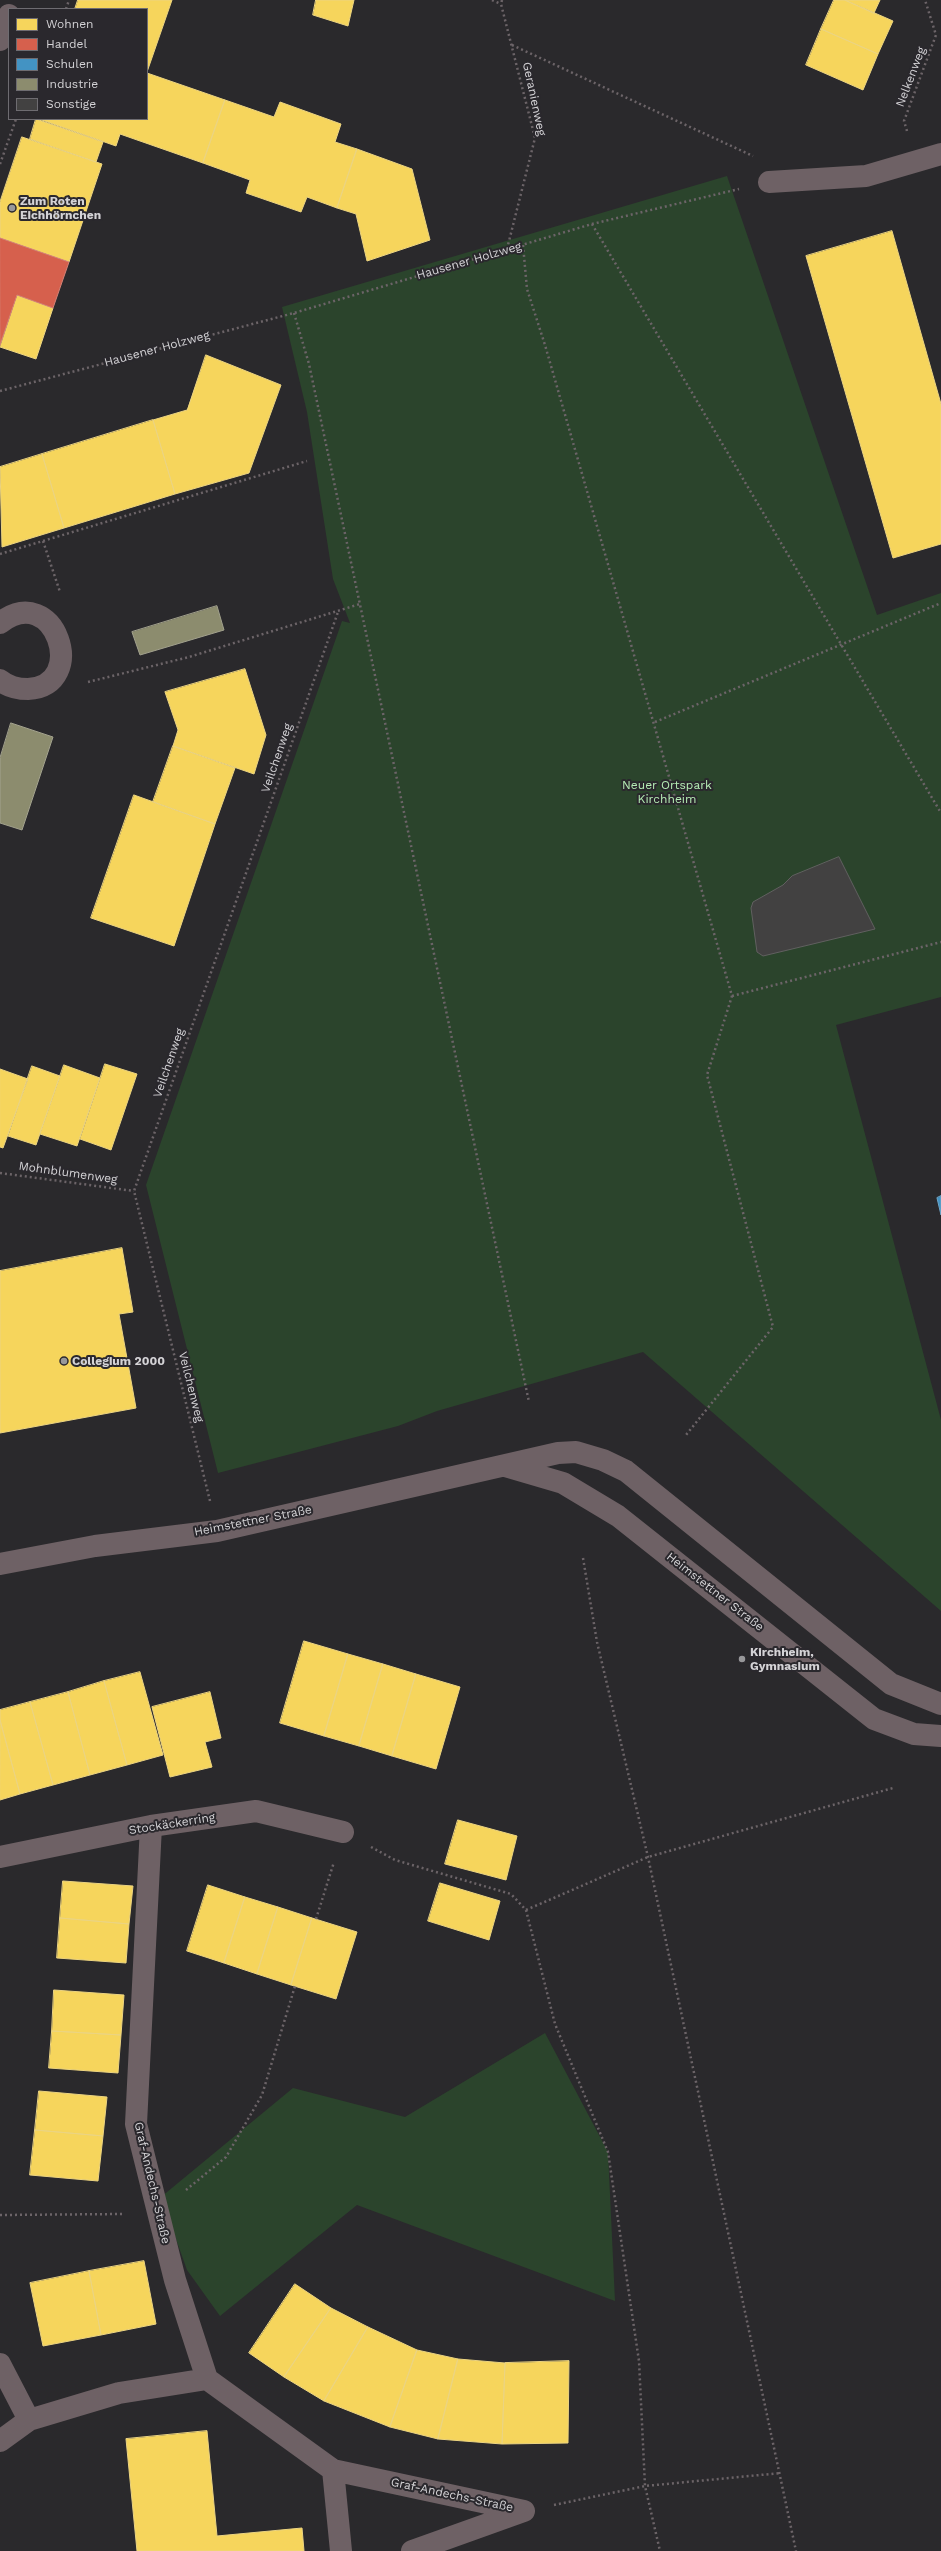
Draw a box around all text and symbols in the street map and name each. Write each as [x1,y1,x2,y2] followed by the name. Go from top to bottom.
[8,8,148,120] legend
[46,17,94,31] text: Wohnen
[46,37,87,51] text: Handel
[893,45,929,109] street label: Nelkenweg
[46,57,93,71] text: Schulen
[519,61,549,137] street label: Geranienweg
[46,77,98,91] text: Industrie
[46,97,96,111] text: Sonstige
[20,194,101,222] place label: Zum Roten Eichhörnchen
[7,203,17,213] marker: Zum Roten Eichhörnchen
[415,239,523,283] street label: Hausener Holzweg
[103,328,211,370] street label: Hausener Holzweg
[258,721,296,795] street label: Veilchenweg
[622,778,712,806] park label: Neuer Ortspark Kirchheim
[150,1026,188,1100] street label: Veilchenweg
[18,1159,118,1187] street label: Mohnblumenweg
[175,1350,207,1424] street label: Veilchenweg
[72,1354,165,1368] place label: Collegium 2000
[59,1356,69,1366] marker: Collegium 2000
[193,1503,313,1539] street label: Heimstettner Straße
[663,1550,767,1634] street label: Heimstettner Straße
[750,1645,820,1673] place label: Kirchheim, Gymnasium
[737,1654,747,1664] marker: Kirchheim, Gymnasium
[128,1810,216,1838] street label: Stockäckerring
[131,2121,173,2245] street label: Graf-Andechs-Straße
[390,2475,514,2515] street label: Graf-Andechs-Straße

